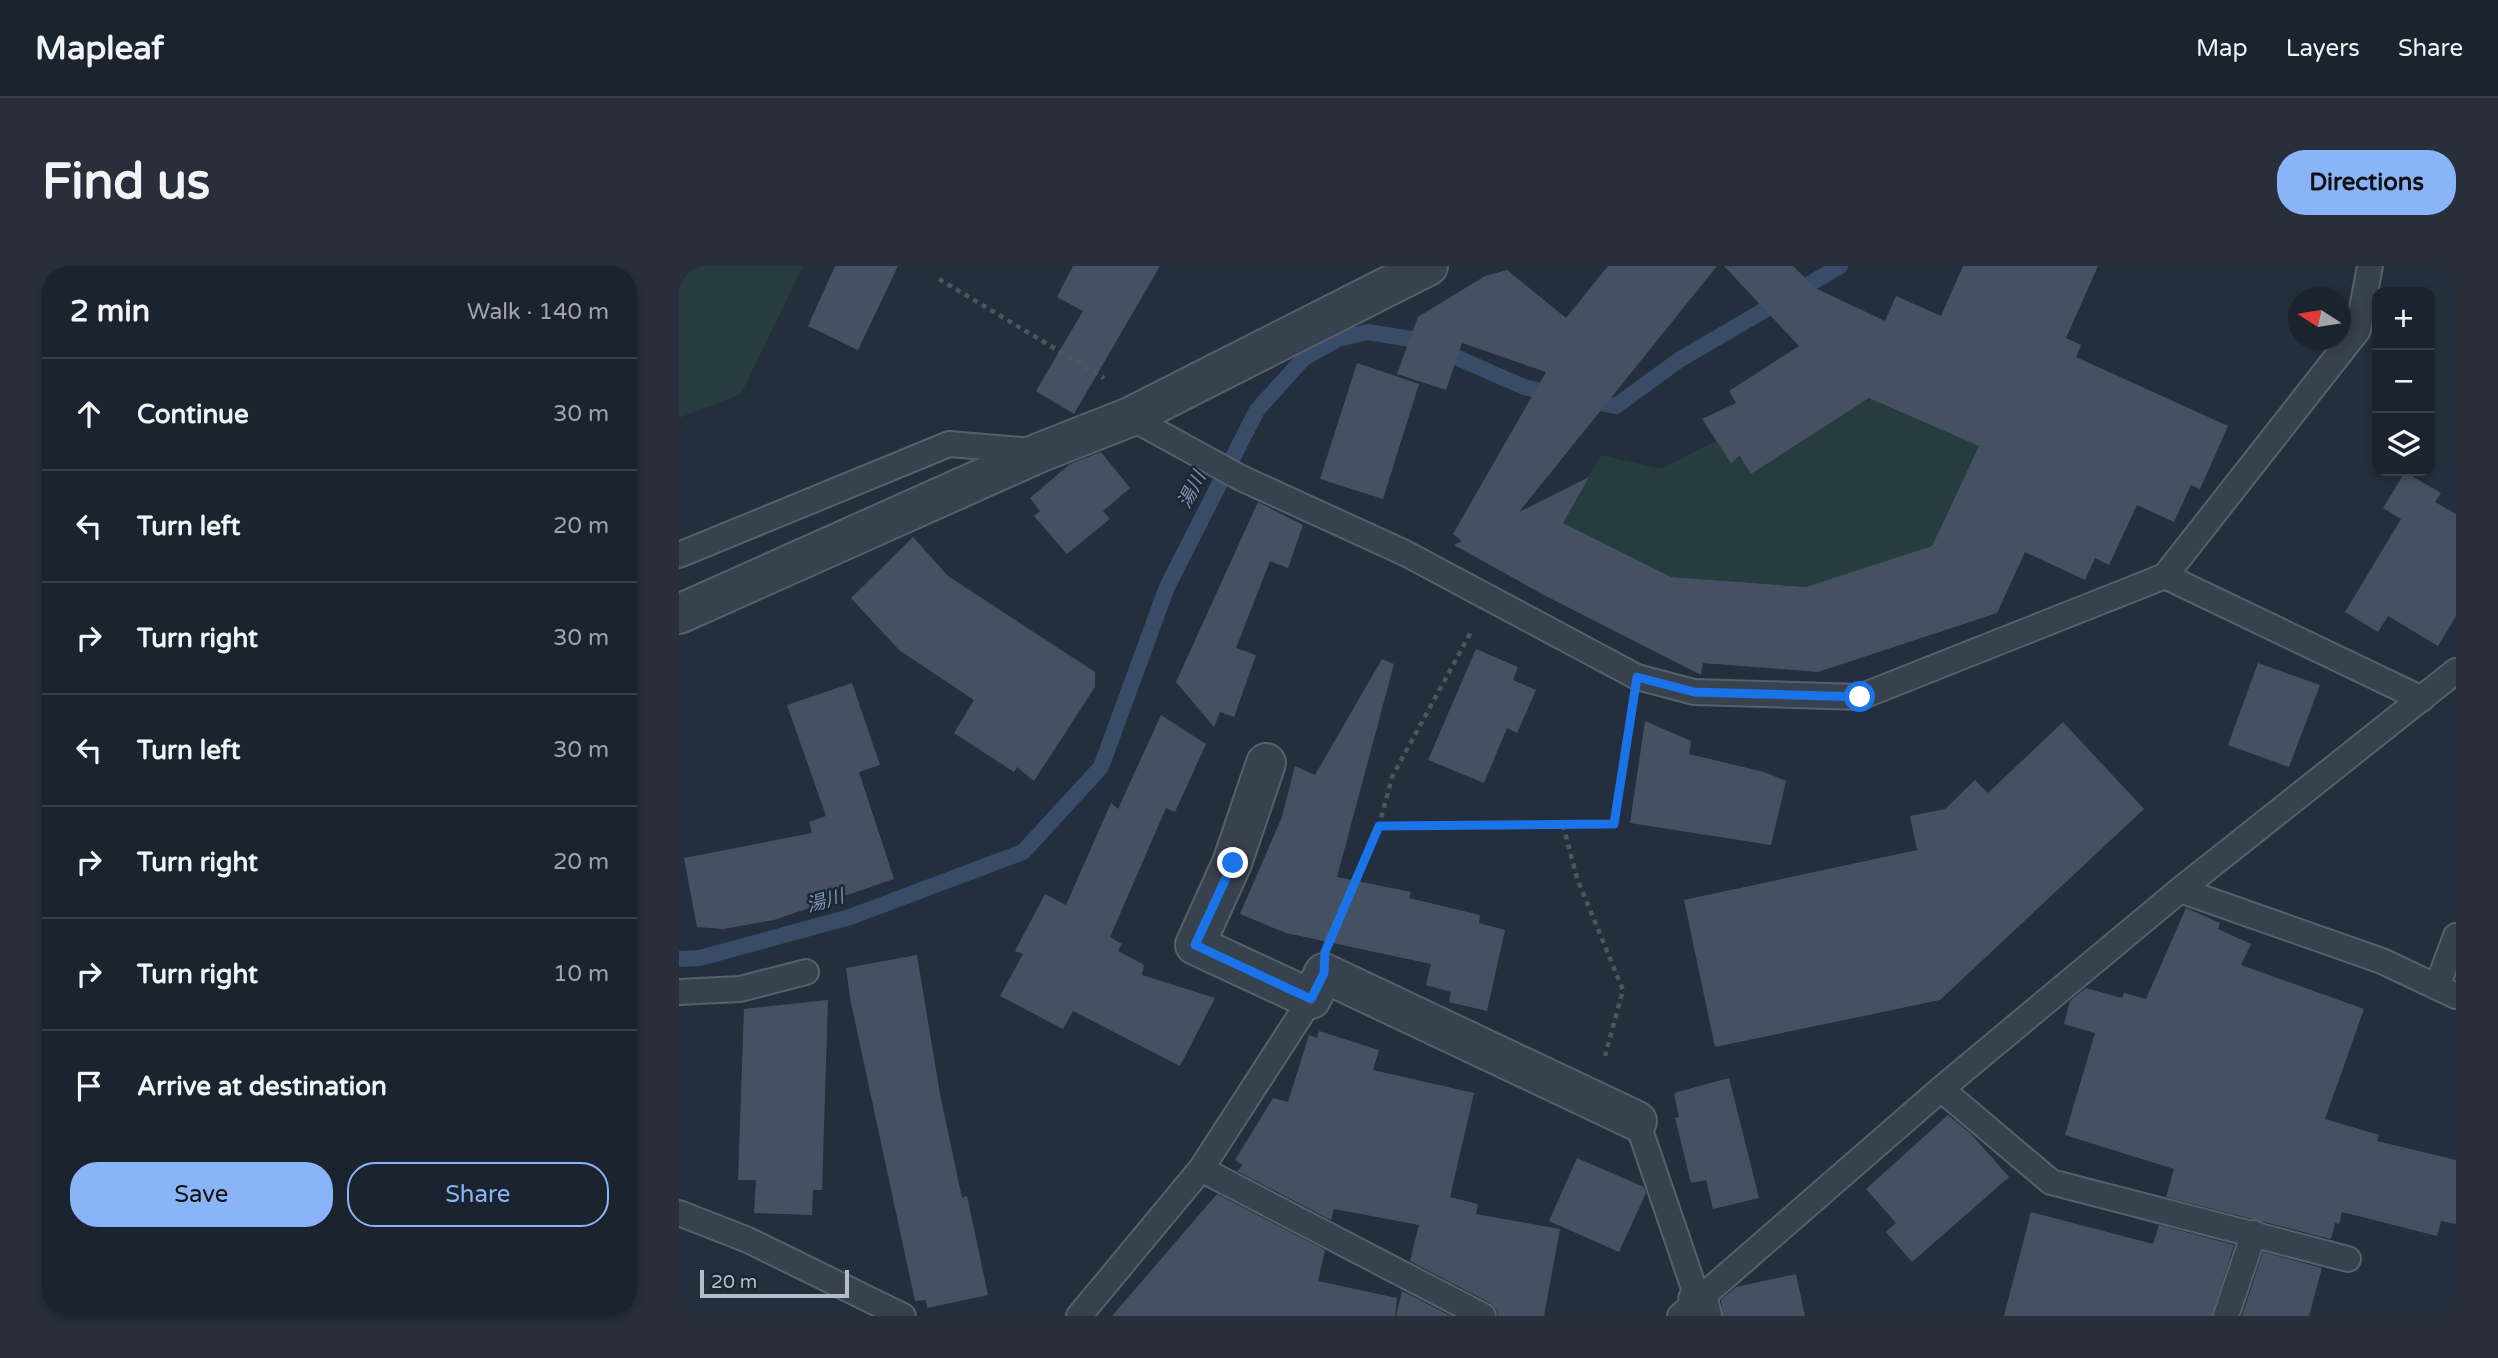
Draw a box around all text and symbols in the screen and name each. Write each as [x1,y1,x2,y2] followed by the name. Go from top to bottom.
[35,29,164,68] text: Mapleaf
[2196,34,2248,63] text: Map
[2286,34,2360,63] text: Layers
[2398,34,2463,63] text: Share
[2277,150,2456,215] button: Directions
[42,153,210,212] text: Find us
[2288,287,2351,350] north arrow
[2372,287,2435,476] map controls
[2372,287,2435,350] button: +
[70,293,150,330] text: 2 min
[467,298,609,326] text: Walk · 140 m
[2372,350,2435,413] button: −
[70,395,108,433] icon: ahead
[137,399,249,430] text: Continue
[553,400,609,428] text: 30 m
[2372,413,2435,476] button: layers
[1174,466,1211,512] water label: 湯川
[70,507,108,545] icon: left
[137,511,240,542] text: Turn left
[553,512,609,540] text: 20 m
[70,619,108,657] icon: right
[137,623,258,654] text: Turn right
[553,624,609,652] text: 30 m
[1844,681,1875,712] route start
[70,731,108,769] icon: left
[137,735,240,766] text: Turn left
[553,736,609,764] text: 30 m
[70,843,108,881] icon: right
[137,847,258,878] text: Turn right
[1217,847,1248,878] route end
[553,848,609,876] text: 20 m
[804,885,848,917] water label: 湯川
[70,955,108,993] icon: right
[137,959,258,990] text: Turn right
[553,960,609,988] text: 10 m
[70,1067,108,1105] icon: arrive
[137,1071,387,1102] text: Arrive at destination
[70,1162,333,1227] button: Save
[347,1162,609,1227] button: Share
[700,1267,849,1299] scale bar
[711,1271,757,1293] text: 20 m

